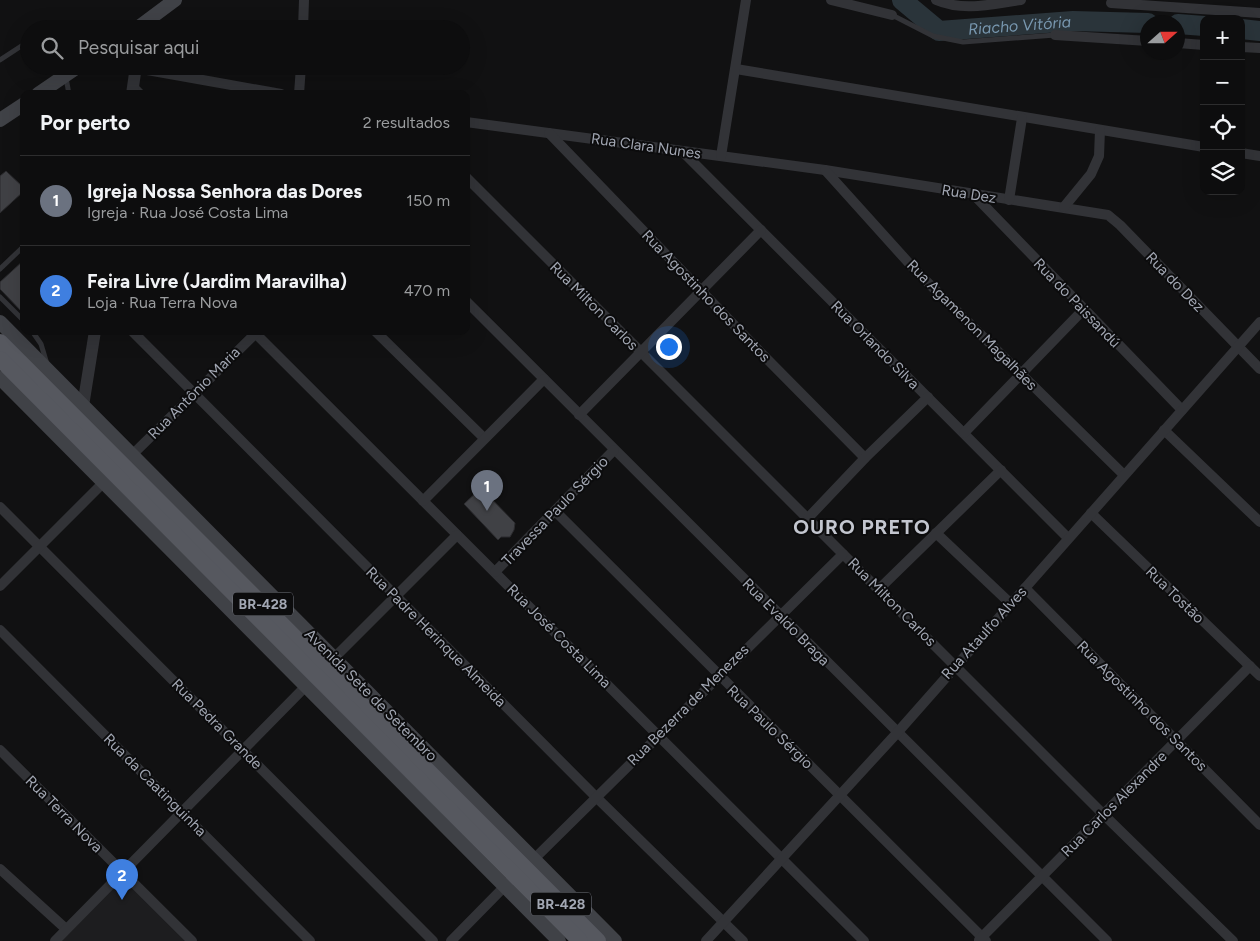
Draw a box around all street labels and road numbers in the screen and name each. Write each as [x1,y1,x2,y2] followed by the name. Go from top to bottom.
[590,129,702,163] street label: Rua Clara Nunes
[940,181,998,207] street label: Rua Dez
[638,226,774,366] street label: Rua Agostinho dos Santos
[1142,248,1208,316] street label: Rua do Dez
[1030,255,1124,351] street label: Rua do Paissandú
[903,256,1041,394] street label: Rua Agamenon Magalhães
[546,258,642,354] street label: Rua Milton Carlos
[827,297,923,393] street label: Rua Orlando Silva
[144,343,244,443] street label: Rua Antônio Maria
[498,452,612,569] street label: Travessa Paulo Sérgio
[844,554,940,650] street label: Rua Milton Carlos
[362,563,510,711] street label: Rua Padre Herinque Almeida
[1142,563,1208,627] street label: Rua Tostão
[739,575,833,669] street label: Rua Evaldo Braga
[503,580,615,692] street label: Rua José Costa Lima
[938,583,1030,683] street label: Rua Ataulfo Alves
[233,592,293,616] road number: BR-428
[301,625,441,765] street label: Avenida Sete de Setembro
[1073,637,1211,775] street label: Rua Agostinho dos Santos
[624,641,752,769] street label: Rua Bezerra de Menezes
[168,675,266,773] street label: Rua Pedra Grande
[723,681,817,773] street label: Rua Paulo Sérgio
[100,730,210,840] street label: Rua da Caatinguinha
[1057,747,1171,861] street label: Rua Carlos Alexandre
[22,772,106,856] street label: Rua Terra Nova
[531,892,591,916] road number: BR-428

